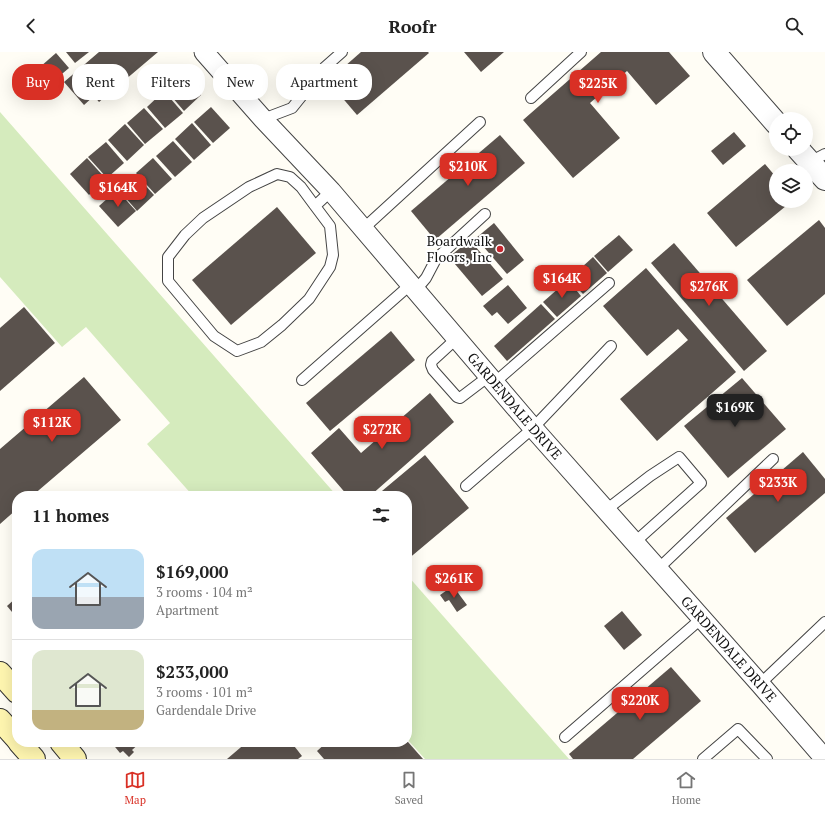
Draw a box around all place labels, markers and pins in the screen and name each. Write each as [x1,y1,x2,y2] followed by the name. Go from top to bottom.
[570,70,626,104] pin: $225K
[440,153,496,187] pin: $210K
[90,174,146,208] pin: $164K
[427,231,493,266] place label: Boardwalk Floors, Inc
[495,244,505,254] marker: Boardwalk Floors, Inc
[534,265,590,299] pin: $164K
[681,273,737,307] pin: $276K
[707,394,763,428] pin: $169K
[24,409,80,443] pin: $112K
[354,416,410,450] pin: $272K
[750,469,806,503] pin: $233K
[426,565,482,599] pin: $261K
[612,687,668,721] pin: $220K

